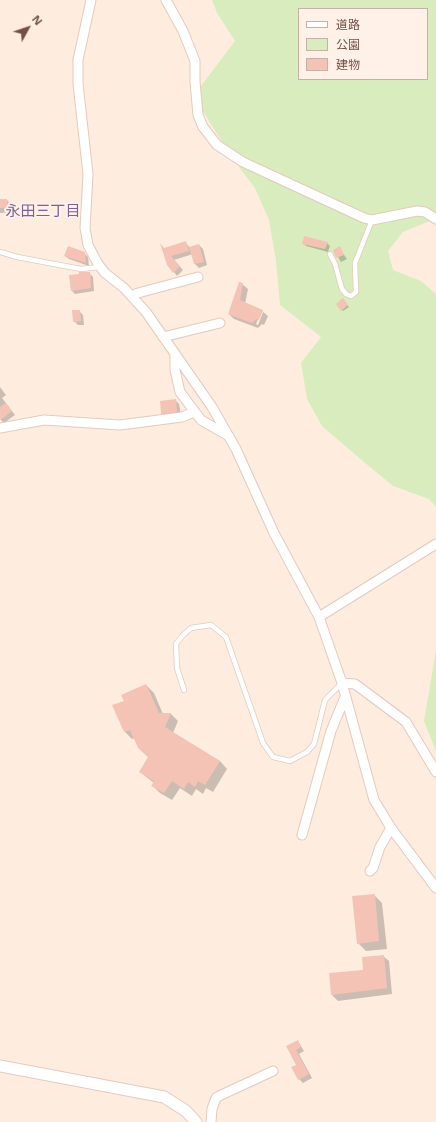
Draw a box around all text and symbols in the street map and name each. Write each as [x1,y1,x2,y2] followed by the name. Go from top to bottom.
[8,8,48,48] north arrow
[298,8,428,80] legend
[29,12,46,28] text: N
[336,16,360,33] text: 道路
[336,36,360,53] text: 公園
[336,56,360,73] text: 建物
[6,203,80,221] district label: 永田三丁目

